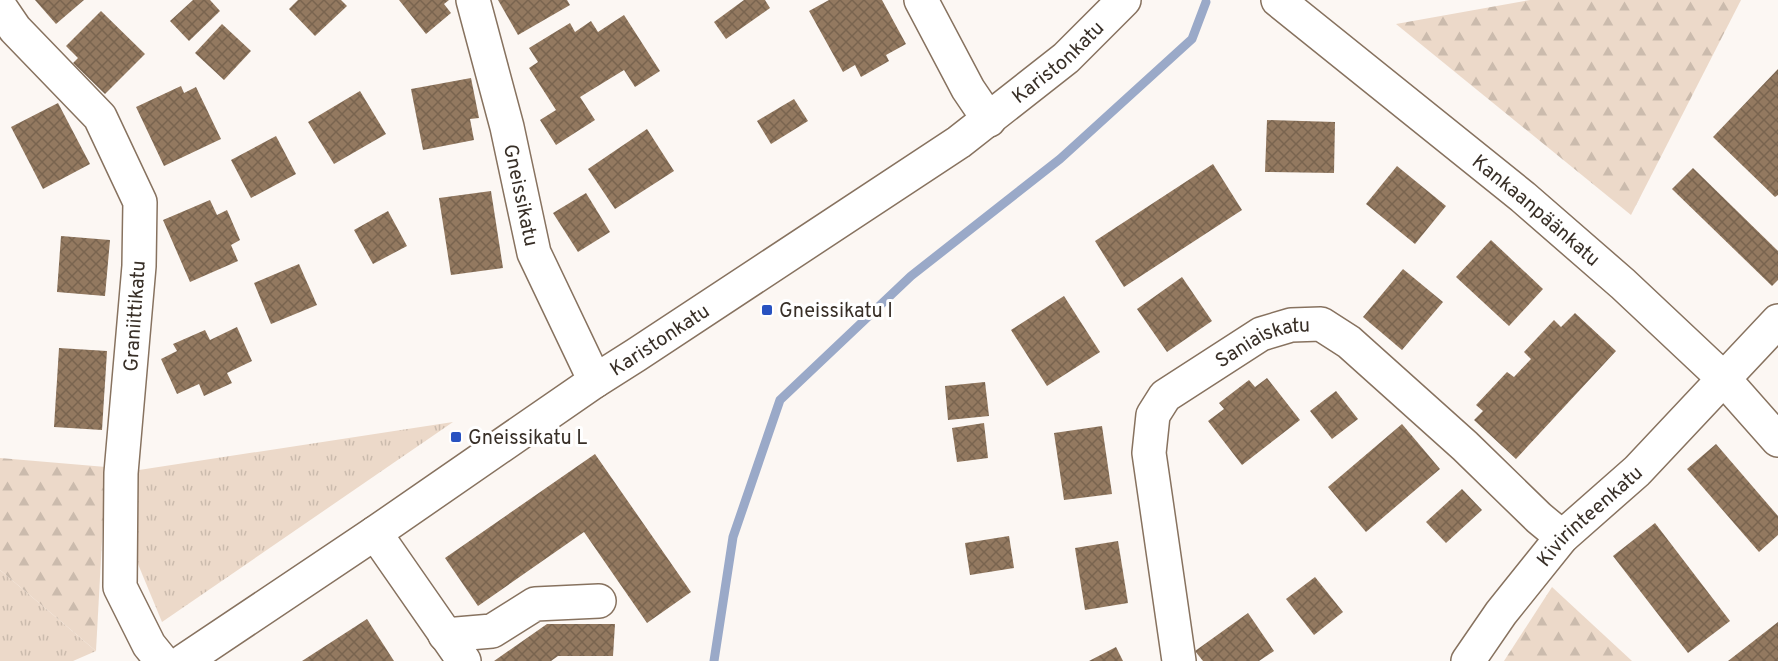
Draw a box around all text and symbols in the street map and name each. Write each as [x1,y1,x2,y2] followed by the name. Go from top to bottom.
[1007,16,1111,110] street label: Karistonkatu
[496,142,543,249] street label: Gneissikatu
[1466,150,1605,273] street label: Kankaanpäänkatu
[119,260,153,373] street label: Graniittikatu
[606,299,715,383] street label: Karistonkatu
[779,299,893,325] place label: Gneissikatu I
[760,303,774,317] marker: Gneissikatu I
[1211,313,1310,375] street label: Saniaiskatu
[468,426,588,452] place label: Gneissikatu L
[449,430,463,444] marker: Gneissikatu L
[1532,461,1649,573] street label: Kivirinteenkatu

